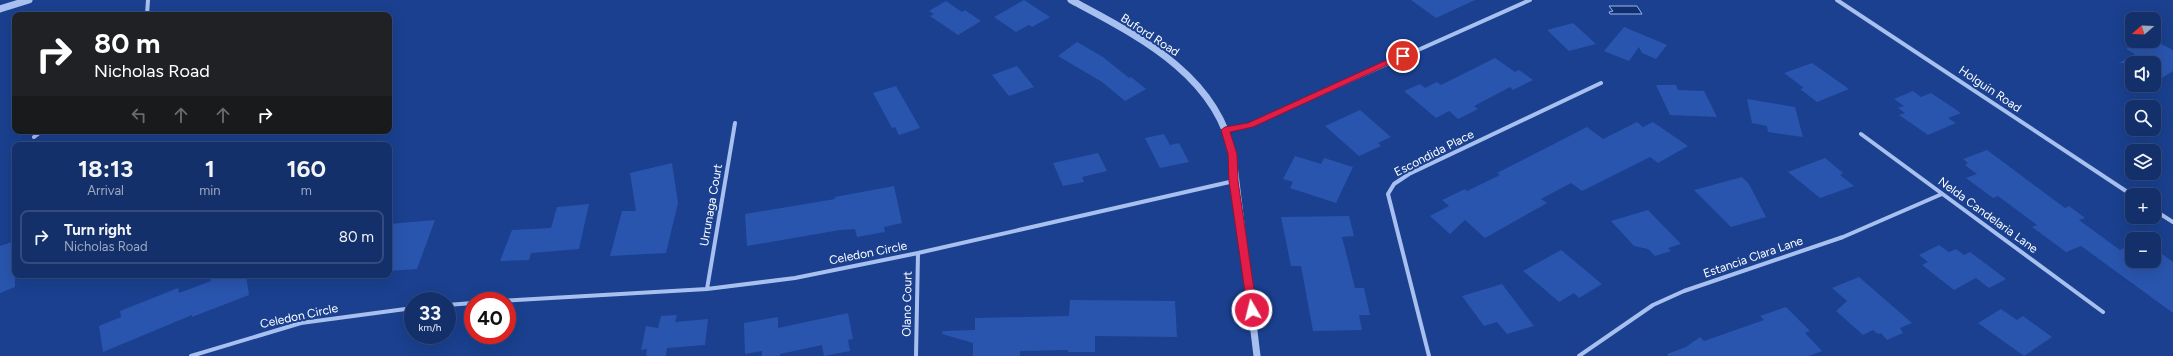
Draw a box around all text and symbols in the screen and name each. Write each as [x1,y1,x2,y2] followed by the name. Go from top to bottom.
[1118,11,1182,59] street label: Buford Road
[2125,12,2161,48] north arrow
[2125,12,2161,268] map controls
[94,26,160,60] text: 80 m
[28,28,80,80] icon: right
[1386,39,1420,73] pin
[1392,45,1414,67] icon: arrive
[2125,56,2161,92] button: sound
[94,60,210,82] text: Nicholas Road
[1956,63,2024,115] street label: Holguin Road
[2125,100,2161,136] button: search
[128,104,150,126] icon: left
[170,104,192,126] icon: ahead
[212,104,234,126] icon: ahead
[254,104,276,126] icon: right
[1392,127,1477,179] street label: Escondida Place
[2125,144,2161,180] button: layers
[78,154,133,183] text: 18:13
[205,154,215,183] text: 1
[286,154,326,183] text: 160
[697,162,725,247] street label: Urrunaga Court
[1935,174,2041,256] street label: Nelda Candelaria Lane
[87,183,124,198] text: Arrival
[199,183,221,198] text: min
[301,183,312,198] text: m
[2125,188,2161,224] button: +
[64,221,132,239] text: Turn right
[30,226,52,248] icon: right
[339,228,374,246] text: 80 m
[2125,232,2161,268] button: −
[1701,233,1805,281] street label: Estancia Clara Lane
[828,238,909,267] street label: Celedon Circle
[64,239,148,254] text: Nicholas Road
[899,271,915,337] street label: Olano Court
[1231,289,1273,331] position arrow
[464,292,516,344] speed limit sign: 40
[259,301,340,331] street label: Celedon Circle
[419,301,441,325] text: 33
[419,321,441,334] text: km/h

